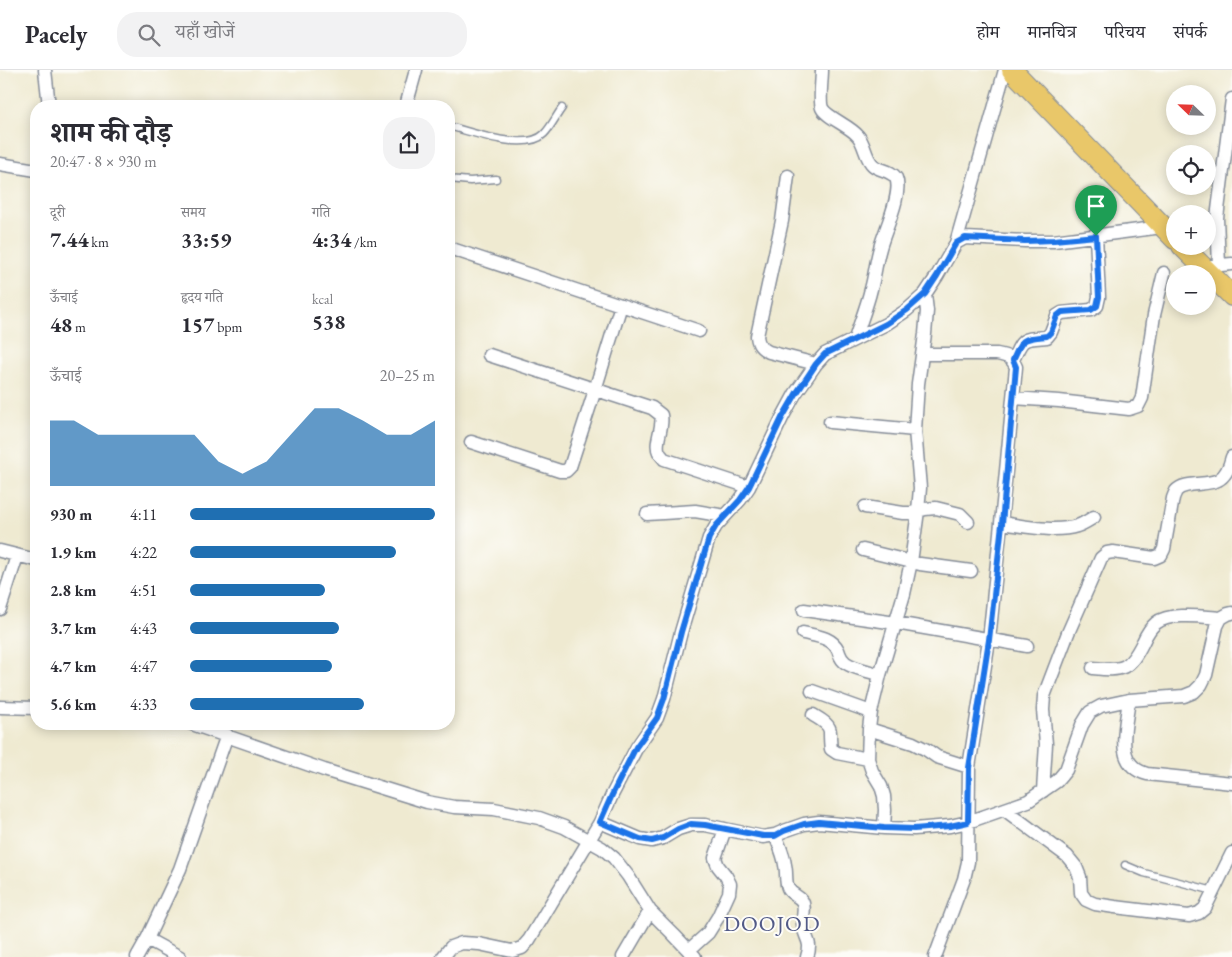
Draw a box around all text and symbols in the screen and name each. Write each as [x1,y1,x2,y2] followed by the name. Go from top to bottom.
[117,12,467,57] search box
[25,19,87,50] text: Pacely
[175,19,235,44] text: यहाँ खोजें
[977,20,1000,43] text: होम
[1028,20,1076,43] text: मानचित्र
[1104,20,1145,43] text: परिचय
[1173,20,1207,43] text: संपर्क
[135,21,163,49] icon: search
[1166,85,1216,135] north arrow
[1166,85,1216,315] map controls
[50,114,171,150] text: शाम की दौड़
[383,117,435,169] button: share
[1166,145,1216,195] button: locate
[50,151,157,172] text: 20:47 · 8 × 930 m
[1075,185,1117,236] pin
[1082,192,1110,220] icon: arrive
[50,203,65,221] text: दूरी
[181,203,206,221] text: समय
[312,203,330,221] text: गति
[1166,205,1216,255] button: +
[50,226,89,253] text: 7.44
[181,226,231,253] text: 33:59
[312,226,351,253] text: 4:34
[89,233,109,251] text: km
[351,233,377,251] text: /km
[1166,265,1216,315] button: −
[50,288,78,306] text: ऊँचाई
[181,288,223,306] text: हृदय गति
[312,290,333,308] text: kcal
[312,308,345,335] text: 538
[50,311,72,338] text: 48
[181,311,214,338] text: 157
[72,318,86,336] text: m
[214,318,243,336] text: bpm
[50,365,82,386] text: ऊँचाई
[380,365,435,386] text: 20–25 m
[50,504,92,525] text: 930 m
[130,504,157,525] text: 4:11
[50,542,96,563] text: 1.9 km
[130,542,157,563] text: 4:22
[50,580,96,601] text: 2.8 km
[130,580,157,601] text: 4:51
[50,618,96,639] text: 3.7 km
[130,618,157,639] text: 4:43
[50,656,96,677] text: 4.7 km
[130,656,157,677] text: 4:47
[50,694,96,715] text: 5.6 km
[130,694,157,715] text: 4:33
[723,909,821,938] district label: DOOJOD

